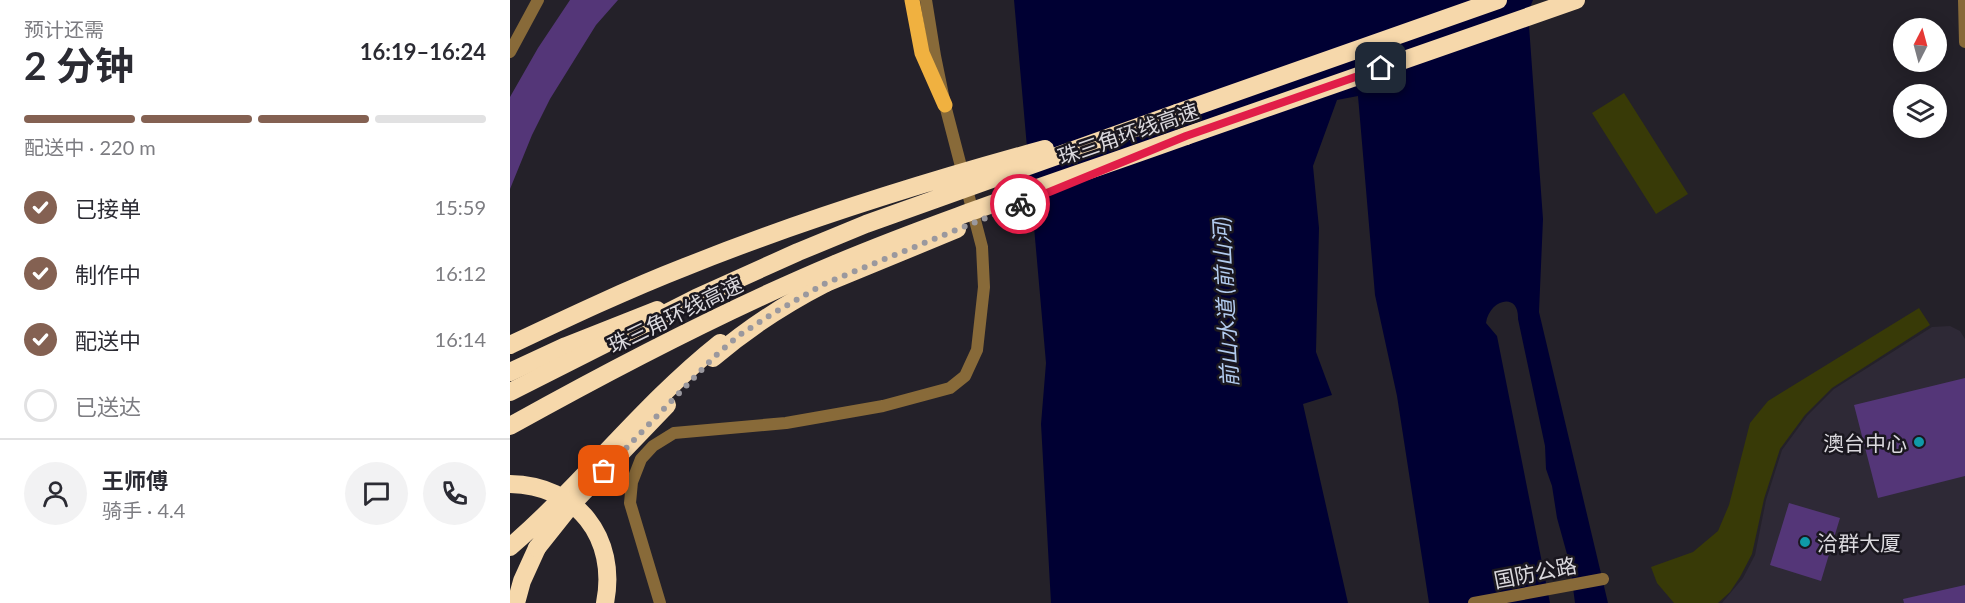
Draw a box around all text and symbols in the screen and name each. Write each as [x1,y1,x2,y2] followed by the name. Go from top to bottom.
[24,17,104,41] text: 预计还需
[1893,18,1947,72] north arrow
[1893,18,1947,138] map controls
[360,38,486,65] text: 16:19–16:24
[24,42,134,88] text: 2 分钟
[1355,42,1406,93] pin
[1364,51,1397,84] icon: home
[1893,84,1947,138] button: layers
[1054,97,1202,169] street label: 珠三角环线高速
[24,135,156,159] text: 配送中 · 220 m
[990,174,1050,234] courier
[1004,188,1037,221] icon: bike
[24,191,57,224] icon: check
[75,195,141,222] text: 已接单
[435,195,486,219] text: 15:59
[1207,216,1243,388] water label: 前山水道 (前山河)
[24,257,57,290] icon: check
[75,261,141,288] text: 制作中
[435,261,486,285] text: 16:12
[603,271,747,357] street label: 珠三角环线高速
[24,323,57,356] icon: check
[75,327,141,354] text: 配送中
[435,327,486,351] text: 16:14
[75,393,141,420] text: 已送达
[1823,430,1907,455] place label: 澳台中心
[1912,435,1926,449] marker: 澳台中心
[578,445,629,496] pin
[587,454,620,487] icon: bag
[24,462,87,525] button: person
[345,462,408,525] button: chat
[423,462,486,525] button: phone
[102,467,168,494] text: 王师傅
[102,498,185,522] text: 骑手 · 4.4
[1817,530,1901,555] place label: 洽群大厦
[1798,535,1812,549] marker: 洽群大厦
[1491,552,1579,592] street label: 国防公路

